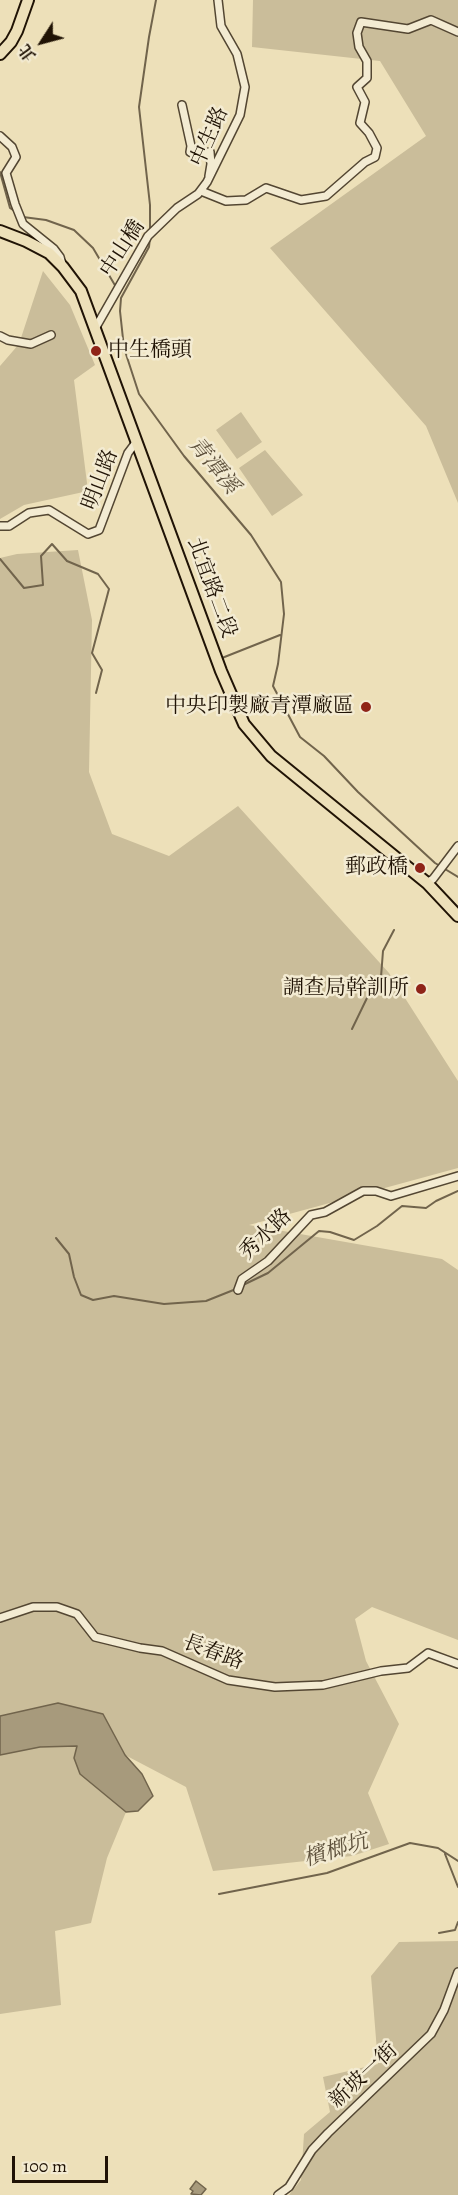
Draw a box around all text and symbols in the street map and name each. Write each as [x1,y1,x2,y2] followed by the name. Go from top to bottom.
[12,12,72,72] north arrow
[14,40,41,66] text: 北
[186,103,234,171] street label: 中生路
[95,216,151,282] street label: 中山橋
[108,338,192,364] place label: 中生橋頭
[89,344,103,358] marker: 中生橋頭
[182,432,244,500] water label: 青潭溪
[78,446,124,514] street label: 明山路
[181,534,241,642] street label: 北宜路二段
[165,694,354,720] place label: 中央印製廠青潭廠區
[359,700,373,714] marker: 中央印製廠青潭廠區
[345,855,408,881] place label: 郵政橋
[413,861,427,875] marker: 郵政橋
[283,976,409,1002] place label: 調查局幹訓所
[414,982,428,996] marker: 調查局幹訓所
[235,1204,297,1266] street label: 秀水路
[179,1630,247,1676] street label: 長春路
[301,1829,371,1873] water label: 檳榔坑
[325,2038,403,2114] street label: 新坡一街
[15,2144,111,2182] scale bar
[23,2154,67,2178] text: 100 m

